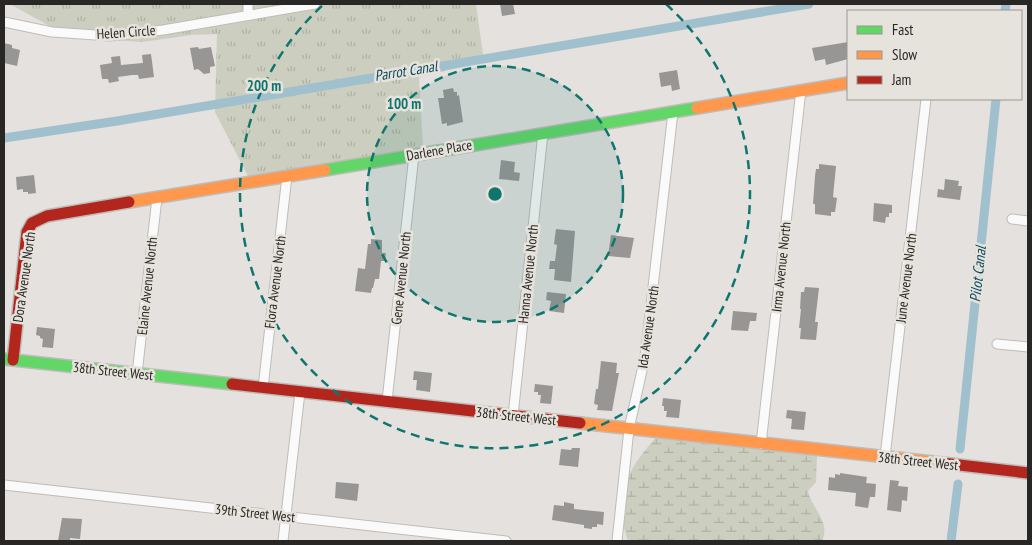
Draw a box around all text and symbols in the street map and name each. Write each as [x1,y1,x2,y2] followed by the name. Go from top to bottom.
[847,10,1022,100] legend
[892,20,913,39] text: Fast
[96,21,156,43] street label: Helen Circle
[892,45,917,64] text: Slow
[373,56,440,85] water label: Parrot Canal
[891,70,911,89] text: Jam
[247,76,281,95] text: 200 m
[387,94,421,113] text: 100 m
[405,135,473,165] street label: Darlene Place
[486,185,504,203] centre of rings
[767,221,795,313] street label: Irma Avenue North
[514,223,542,325] street label: Hanna Avenue North
[9,230,39,324] street label: Dora Avenue North
[387,231,415,325] street label: Gene Avenue North
[891,232,920,325] street label: June Avenue North
[260,235,290,329] street label: Flora Avenue North
[133,236,161,336] street label: Elaine Avenue North
[965,244,990,303] water label: Pilot Canal
[633,284,663,370] street label: Ida Avenue North
[72,358,154,384] street label: 38th Street West
[475,403,557,429] street label: 38th Street West
[877,448,959,474] street label: 38th Street West
[214,500,296,526] street label: 39th Street West

